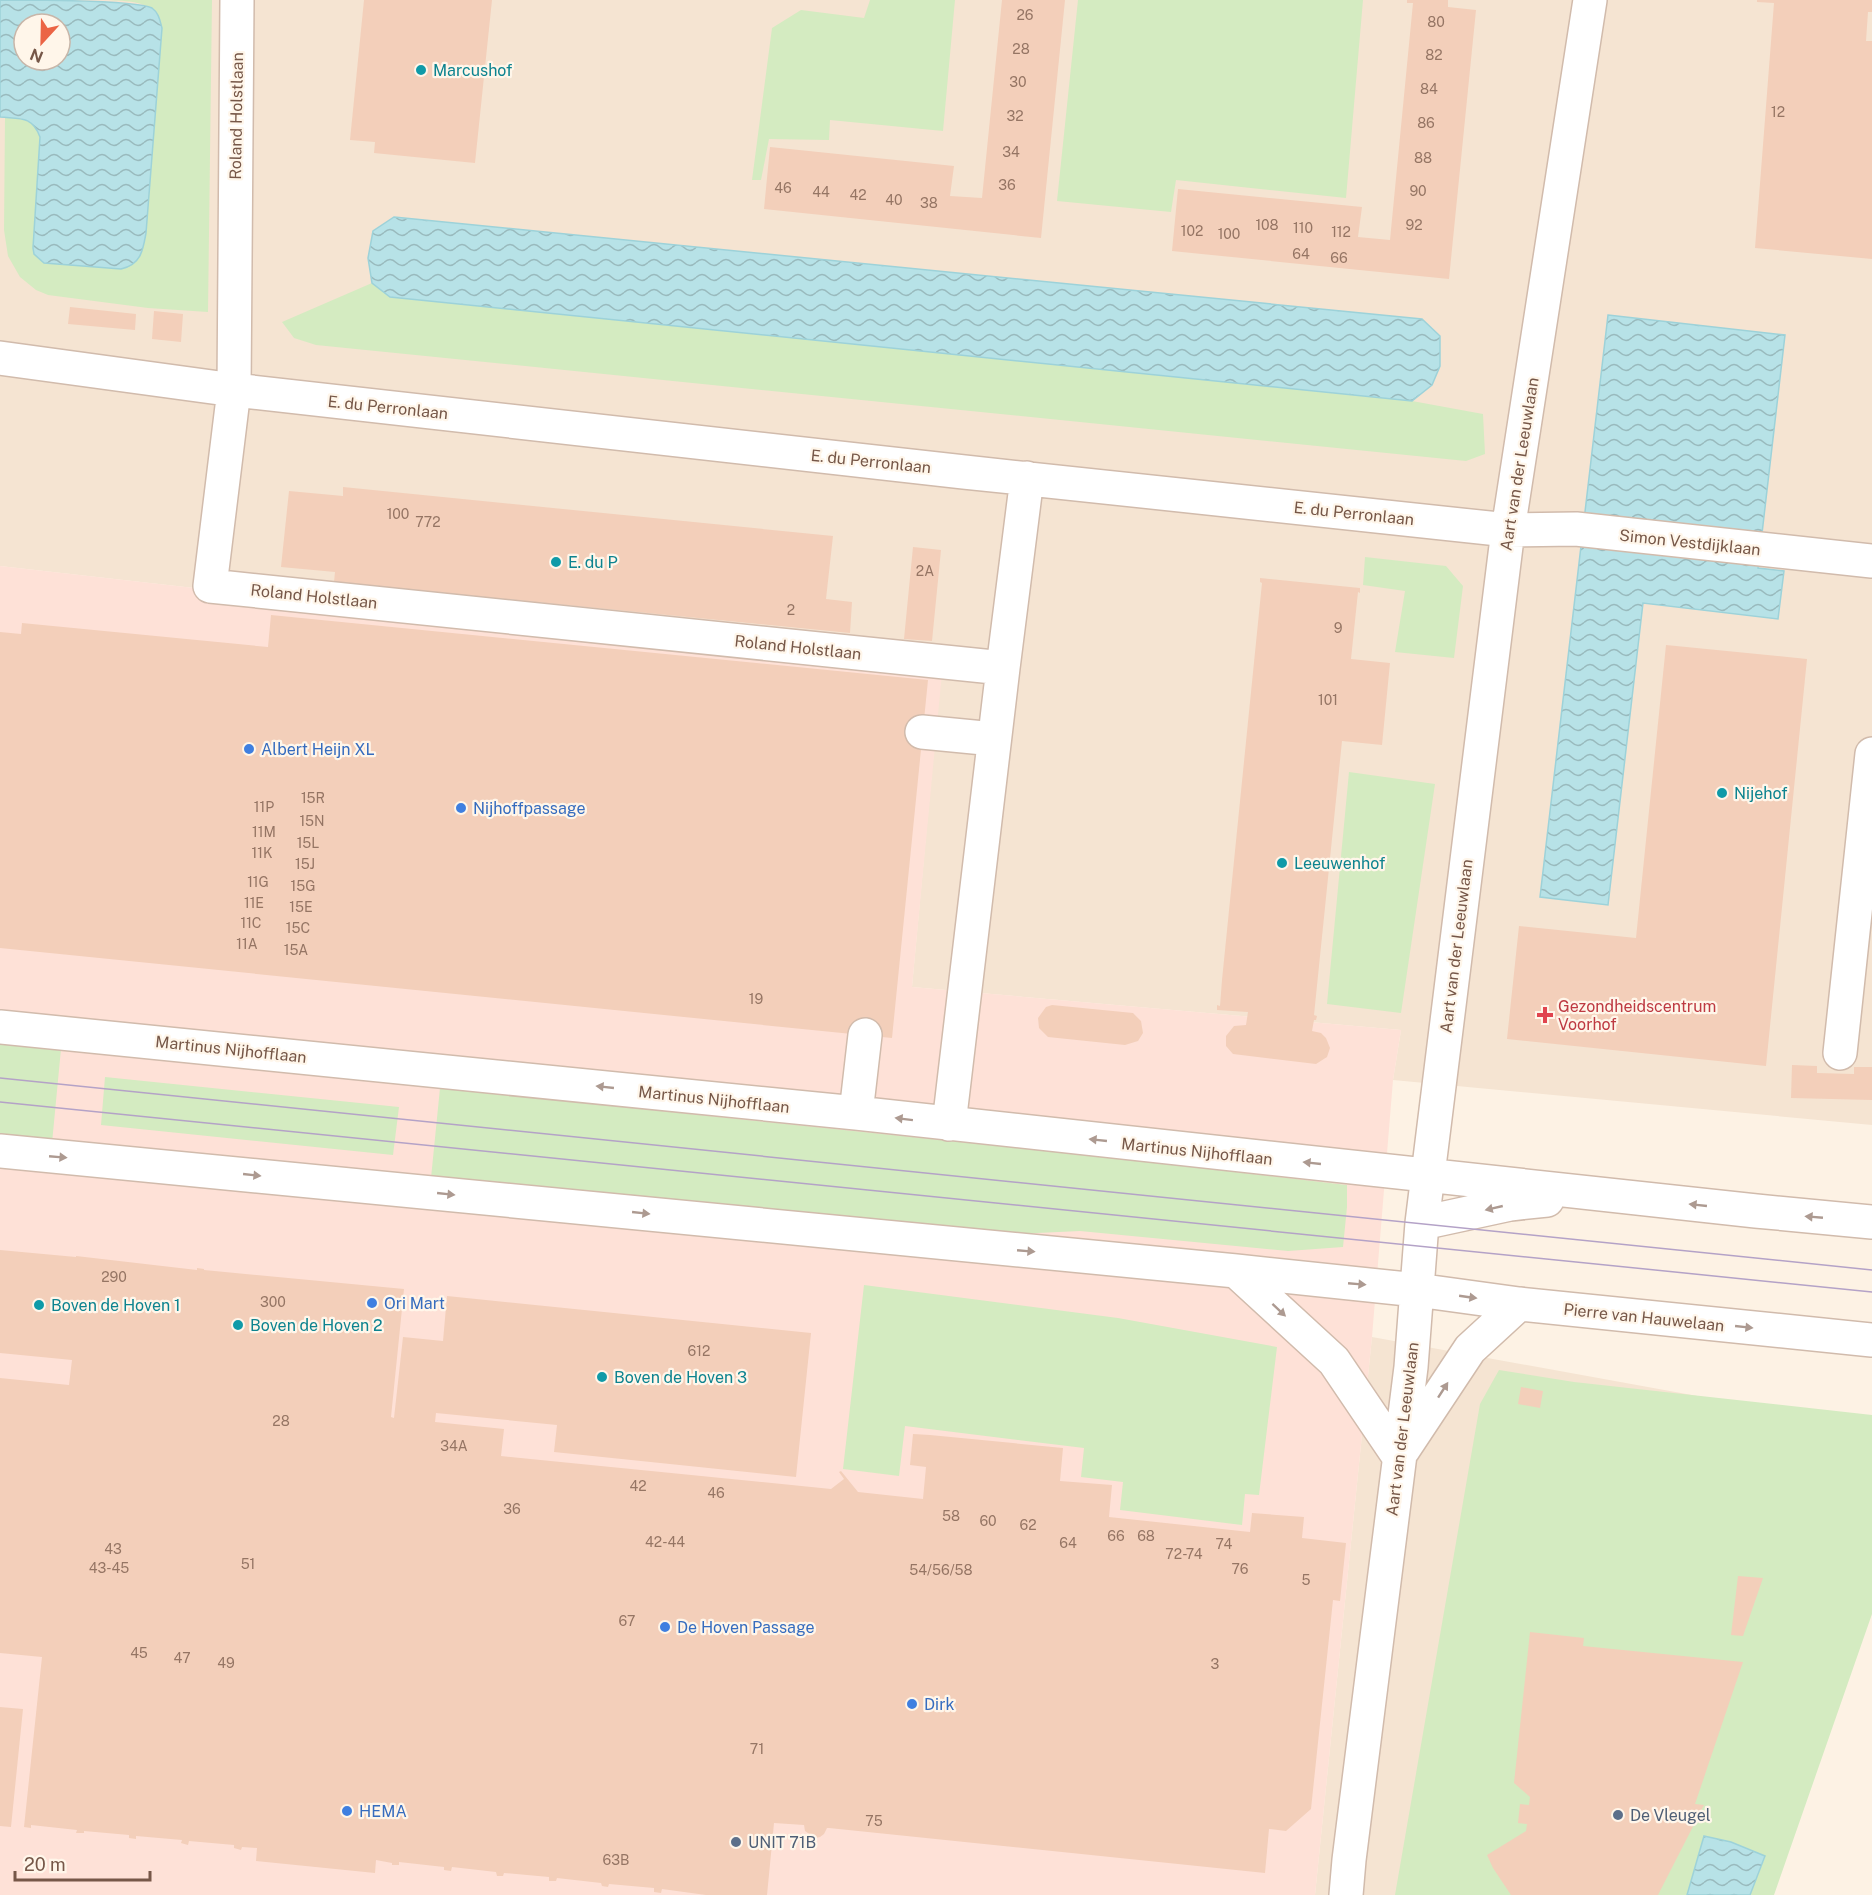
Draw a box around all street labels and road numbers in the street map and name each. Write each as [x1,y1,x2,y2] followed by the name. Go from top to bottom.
[226,52,247,180] street label: Roland Holstlaan
[1496,376,1543,552] street label: Aart van der Leeuwlaan
[327,392,449,423] street label: E. du Perronlaan
[810,446,932,477] street label: E. du Perronlaan
[1293,498,1415,529] street label: E. du Perronlaan
[1618,526,1762,559] street label: Simon Vestdijklaan
[250,580,378,613] street label: Roland Holstlaan
[734,631,862,664] street label: Roland Holstlaan
[1436,858,1477,1034] street label: Aart van der Leeuwlaan
[154,1032,307,1067] street label: Martinus Nijhofflaan
[637,1082,790,1117] street label: Martinus Nijhofflaan
[1120,1134,1273,1169] street label: Martinus Nijhofflaan
[1563,1300,1725,1335] street label: Pierre van Hauwelaan
[1382,1341,1423,1517] street label: Aart van der Leeuwlaan

